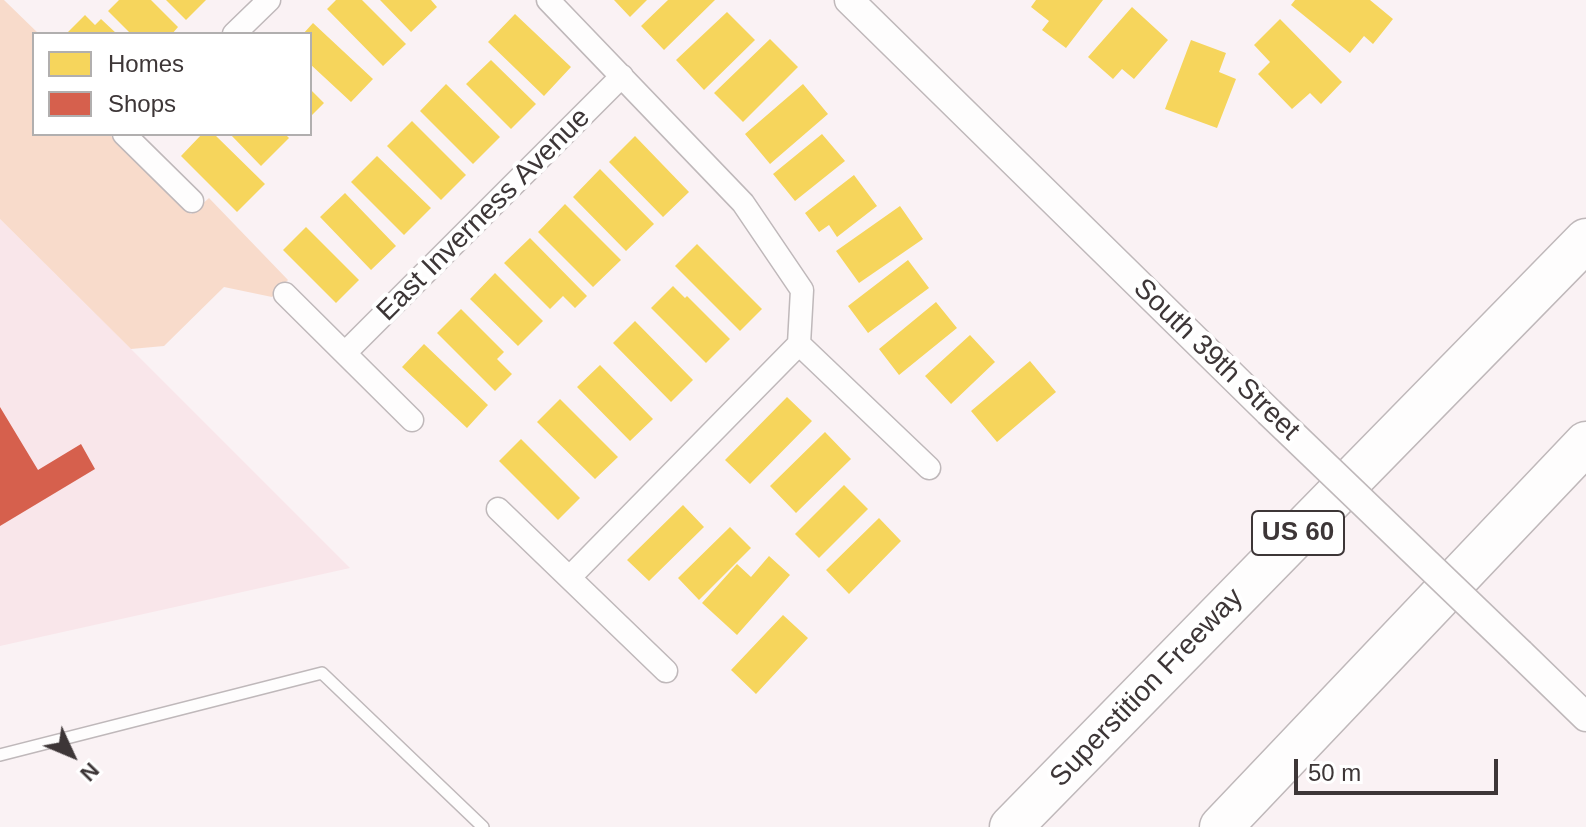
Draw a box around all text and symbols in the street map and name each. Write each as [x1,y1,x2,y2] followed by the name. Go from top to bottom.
[32,32,312,136] legend
[108,50,184,77] text: Homes
[108,90,176,117] text: Shops
[370,101,598,329] street label: East Inverness Avenue
[1126,272,1306,448] street label: South 39th Street
[1252,511,1344,555] road number: US 60
[1044,582,1250,794] street label: Superstition Freeway
[32,715,112,795] north arrow
[1298,743,1502,793] scale bar
[75,758,104,786] text: N
[1308,759,1361,786] text: 50 m

